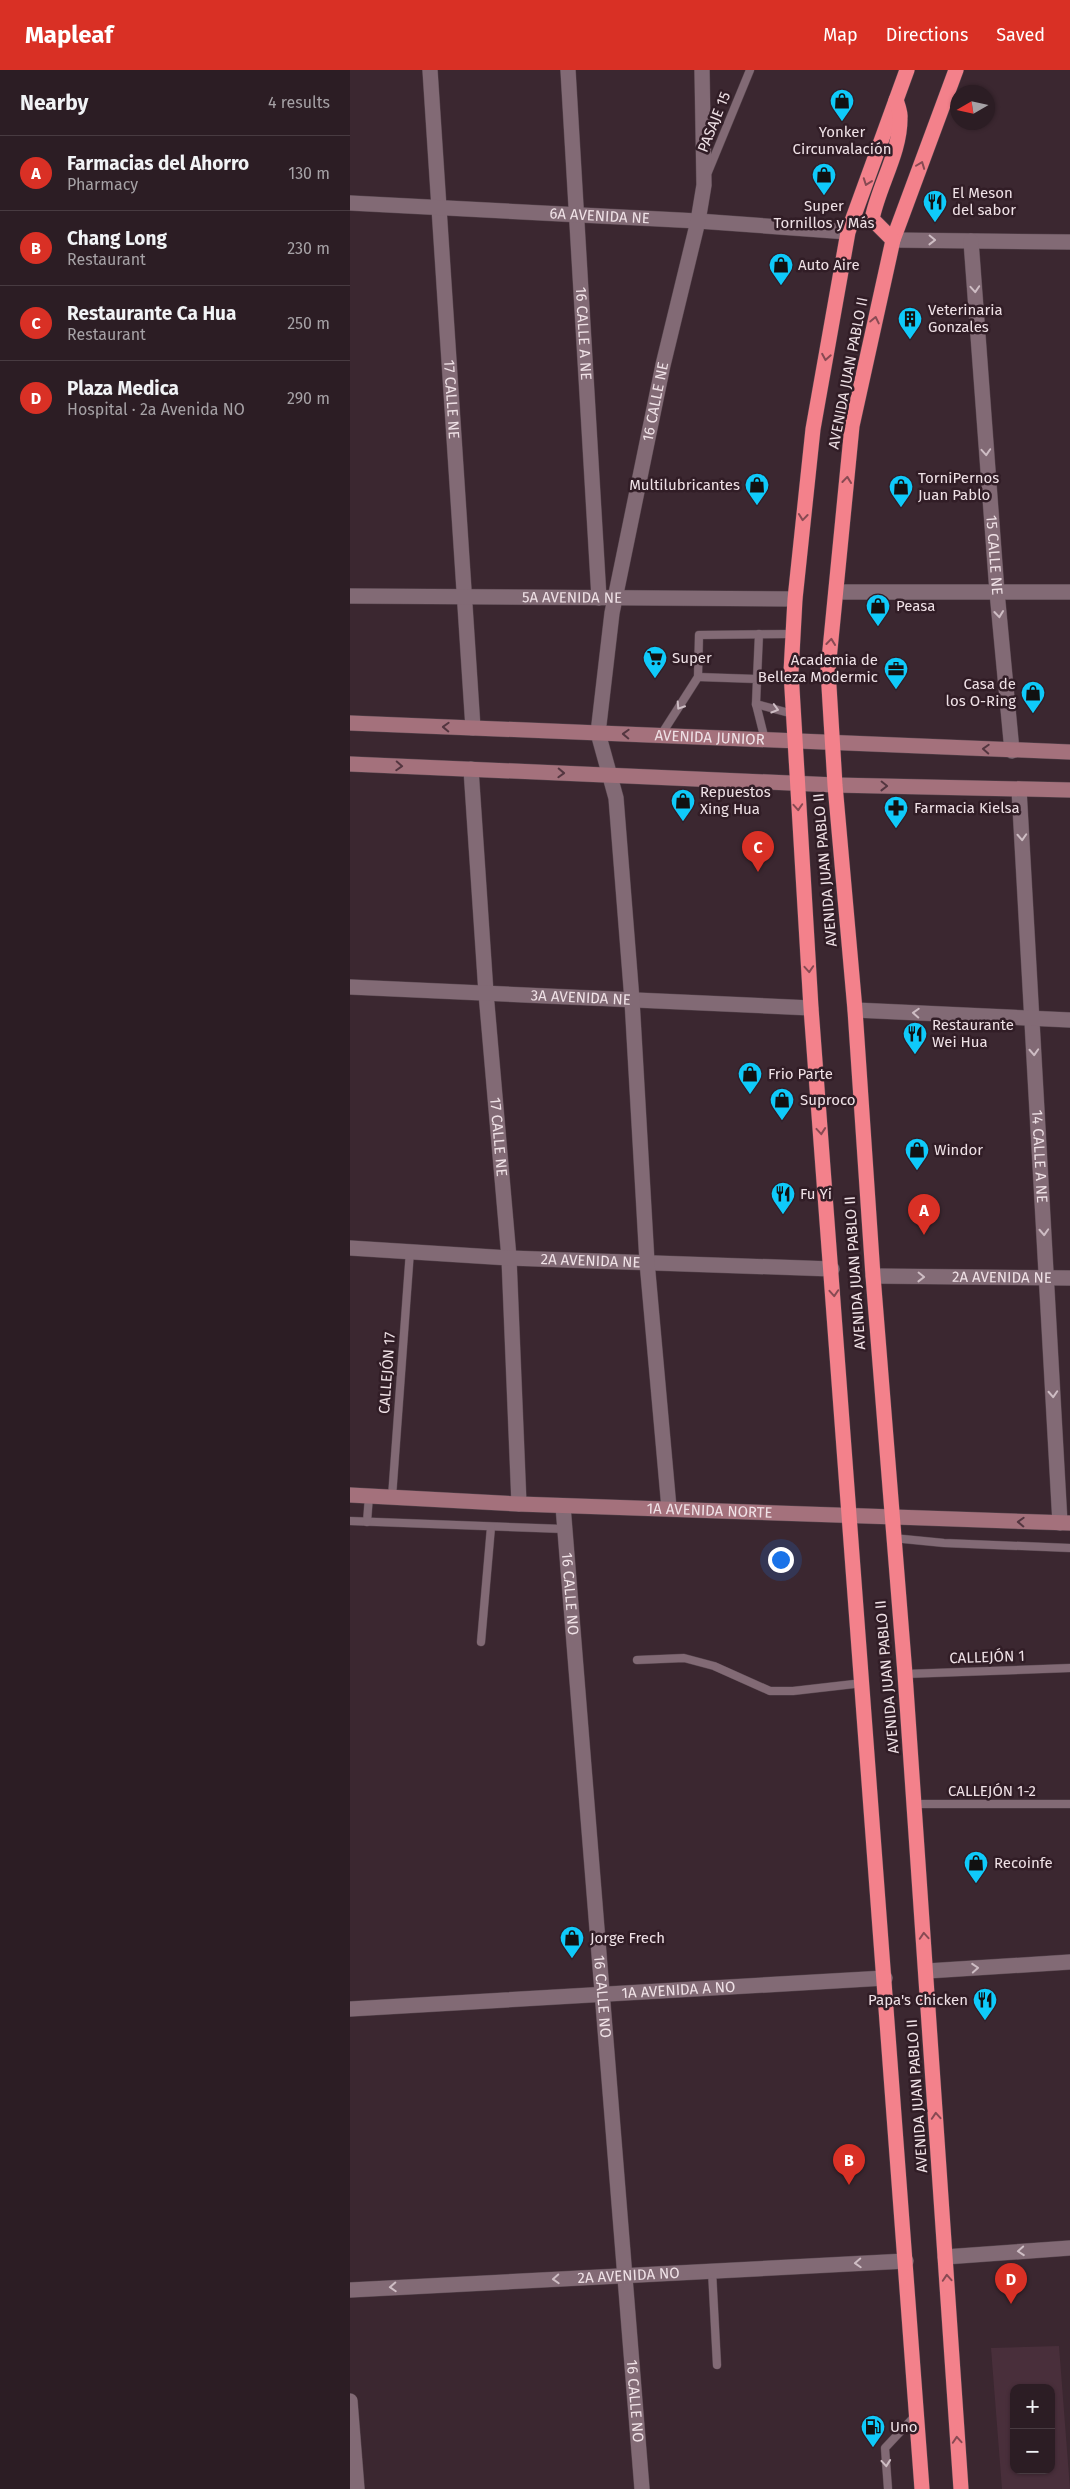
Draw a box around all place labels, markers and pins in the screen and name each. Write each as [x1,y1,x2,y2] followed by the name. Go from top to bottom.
[829,88,855,122] shop icon: Yonker Circunvalación
[793,123,892,158] place label: Yonker Circunvalación
[811,162,837,196] shop icon: Super Tornillos y Más
[952,184,1016,219] place label: El Meson del sabor
[922,189,948,223] restaurant icon: El Meson del sabor
[774,197,875,232] place label: Super Tornillos y Más
[768,252,794,286] shop icon: Auto Aire
[798,256,860,274] place label: Auto Aire
[928,301,1003,336] place label: Veterinaria Gonzales
[897,306,923,340] building icon: Veterinaria Gonzales
[918,469,999,504] place label: TorniPernos Juan Pablo
[744,472,770,506] shop icon: Multilubricantes
[888,474,914,508] shop icon: TorniPernos Juan Pablo
[629,476,740,494] place label: Multilubricantes
[865,593,891,627] shop icon: Peasa
[896,597,935,615] place label: Peasa
[642,645,668,679] supermarket icon: Super
[672,649,712,667] place label: Super
[758,651,878,686] place label: Academia de Belleza Modermic
[883,656,909,690] office icon: Academia de Belleza Modermic
[946,675,1016,710] place label: Casa de los O-Ring
[1020,680,1046,714] shop icon: Casa de los O-Ring
[700,783,771,818] place label: Repuestos Xing Hua
[670,788,696,822] shop icon: Repuestos Xing Hua
[883,795,909,829] pharmacy icon: Farmacia Kielsa
[914,799,1020,817] place label: Farmacia Kielsa
[742,831,774,872] pin: C
[932,1016,1014,1051] place label: Restaurante Wei Hua
[902,1021,928,1055] restaurant icon: Restaurante Wei Hua
[737,1061,763,1095] shop icon: Frio Parte
[768,1065,833,1083] place label: Frio Parte
[769,1087,795,1121] shop icon: Suproco
[800,1091,856,1109] place label: Suproco
[904,1137,930,1171] shop icon: Windor
[934,1141,983,1159] place label: Windor
[770,1181,796,1215] restaurant icon: Fu Yi
[800,1185,832,1203] place label: Fu Yi
[908,1194,940,1235] pin: A
[963,1850,989,1884] shop icon: Recoinfe
[994,1854,1053,1872] place label: Recoinfe
[559,1925,585,1959] shop icon: Jorge Frech
[590,1929,665,1947] place label: Jorge Frech
[972,1987,998,2021] restaurant icon: Papa's Chicken
[868,1991,968,2009] place label: Papa's Chicken
[833,2144,865,2185] pin: B
[995,2263,1027,2304] pin: D
[860,2414,886,2448] fuel station icon: Uno
[890,2418,917,2436] place label: Uno

